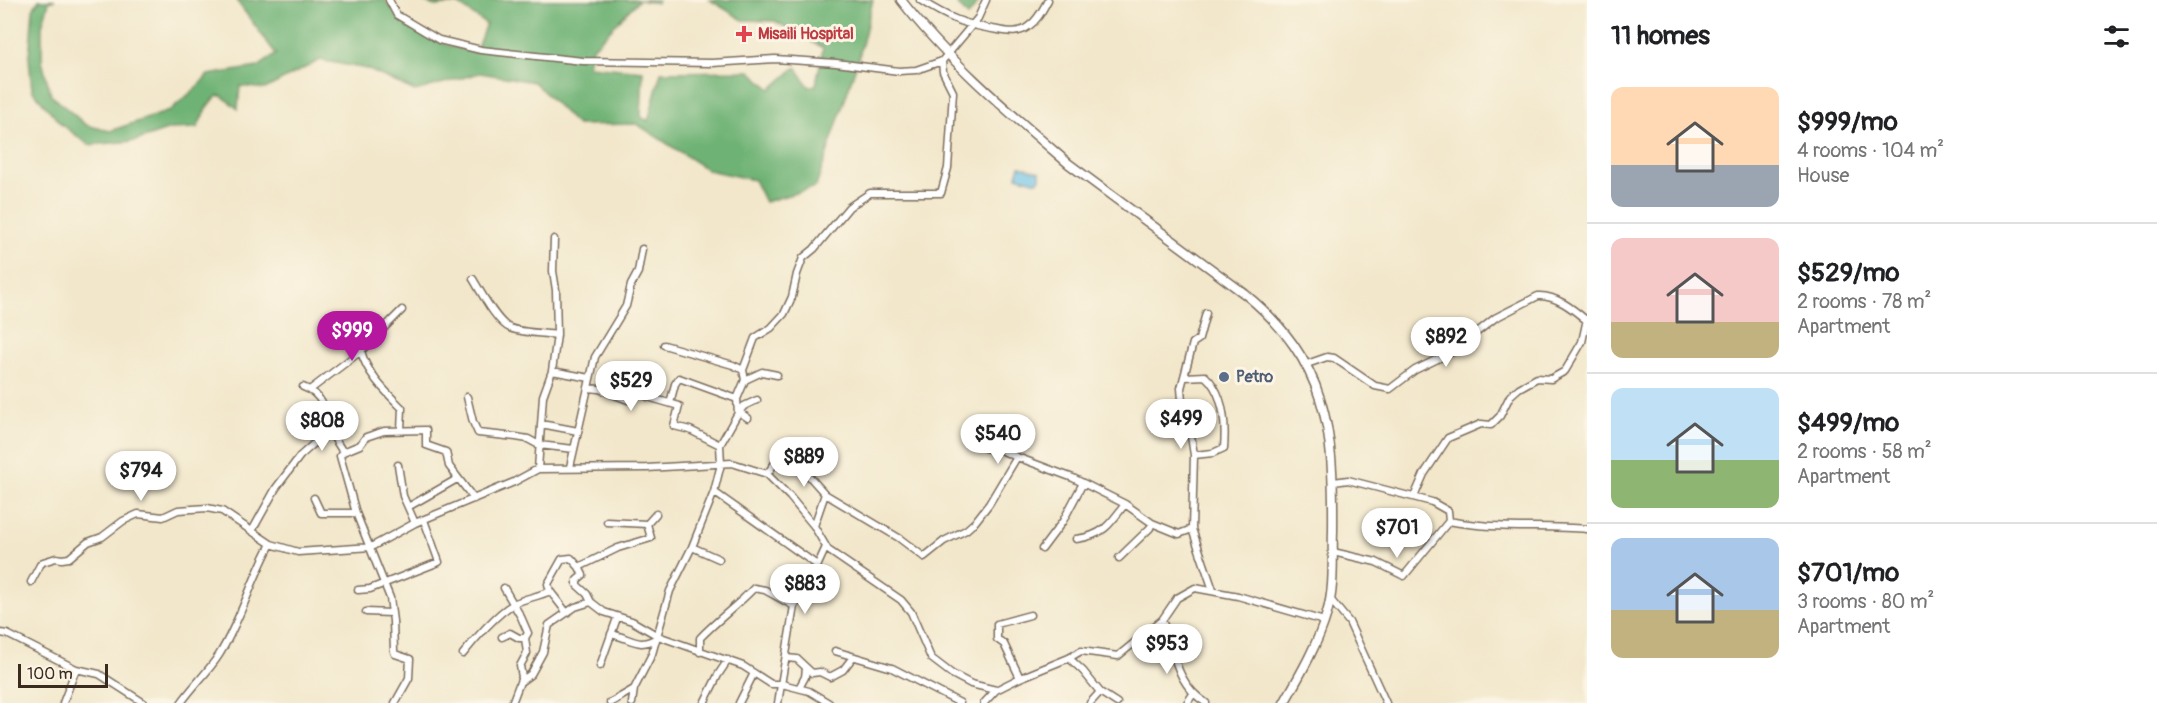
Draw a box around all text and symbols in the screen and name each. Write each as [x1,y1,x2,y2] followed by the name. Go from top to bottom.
[1611,20,1710,52] text: 11 homes
[2100,20,2133,53] icon: filters
[758,24,854,44] place label: Misaili Hospital
[735,25,753,43] marker: Misaili Hospital
[1797,106,1898,138] text: $999/mo
[1659,111,1731,183] icon: home
[1797,138,1944,163] text: 4 rooms · 104 m²
[1797,163,1849,188] text: House
[1797,257,1900,289] text: $529/mo
[1659,262,1731,334] icon: home
[1797,289,1931,314] text: 2 rooms · 78 m²
[316,311,388,362] pin: $999
[1797,314,1890,339] text: Apartment
[1410,317,1482,368] pin: $892
[331,318,373,343] text: $999
[1425,324,1467,349] text: $892
[595,361,667,412] pin: $529
[1236,367,1274,387] place label: Petro
[609,368,653,393] text: $529
[1217,370,1231,384] marker: Petro
[1145,399,1217,450] pin: $499
[286,401,358,452] pin: $808
[1159,406,1203,431] text: $499
[1797,407,1899,439] text: $499/mo
[300,408,344,433] text: $808
[1659,412,1731,484] icon: home
[962,414,1034,465] pin: $540
[975,421,1021,446] text: $540
[768,437,840,488] pin: $889
[1797,439,1932,464] text: 2 rooms · 58 m²
[783,444,825,469] text: $889
[105,451,177,502] pin: $794
[119,458,163,483] text: $794
[1797,464,1890,489] text: Apartment
[1361,508,1433,559] pin: $701
[1376,515,1418,540] text: $701
[1797,557,1899,589] text: $701/mo
[1659,562,1731,634] icon: home
[769,564,841,615] pin: $883
[784,571,826,596] text: $883
[1797,589,1934,614] text: 3 rooms · 80 m²
[1797,614,1890,639] text: Apartment
[1131,624,1203,675] pin: $953
[1145,631,1189,656] text: $953
[18,661,108,688] scale bar
[27,664,73,684] text: 100 m

